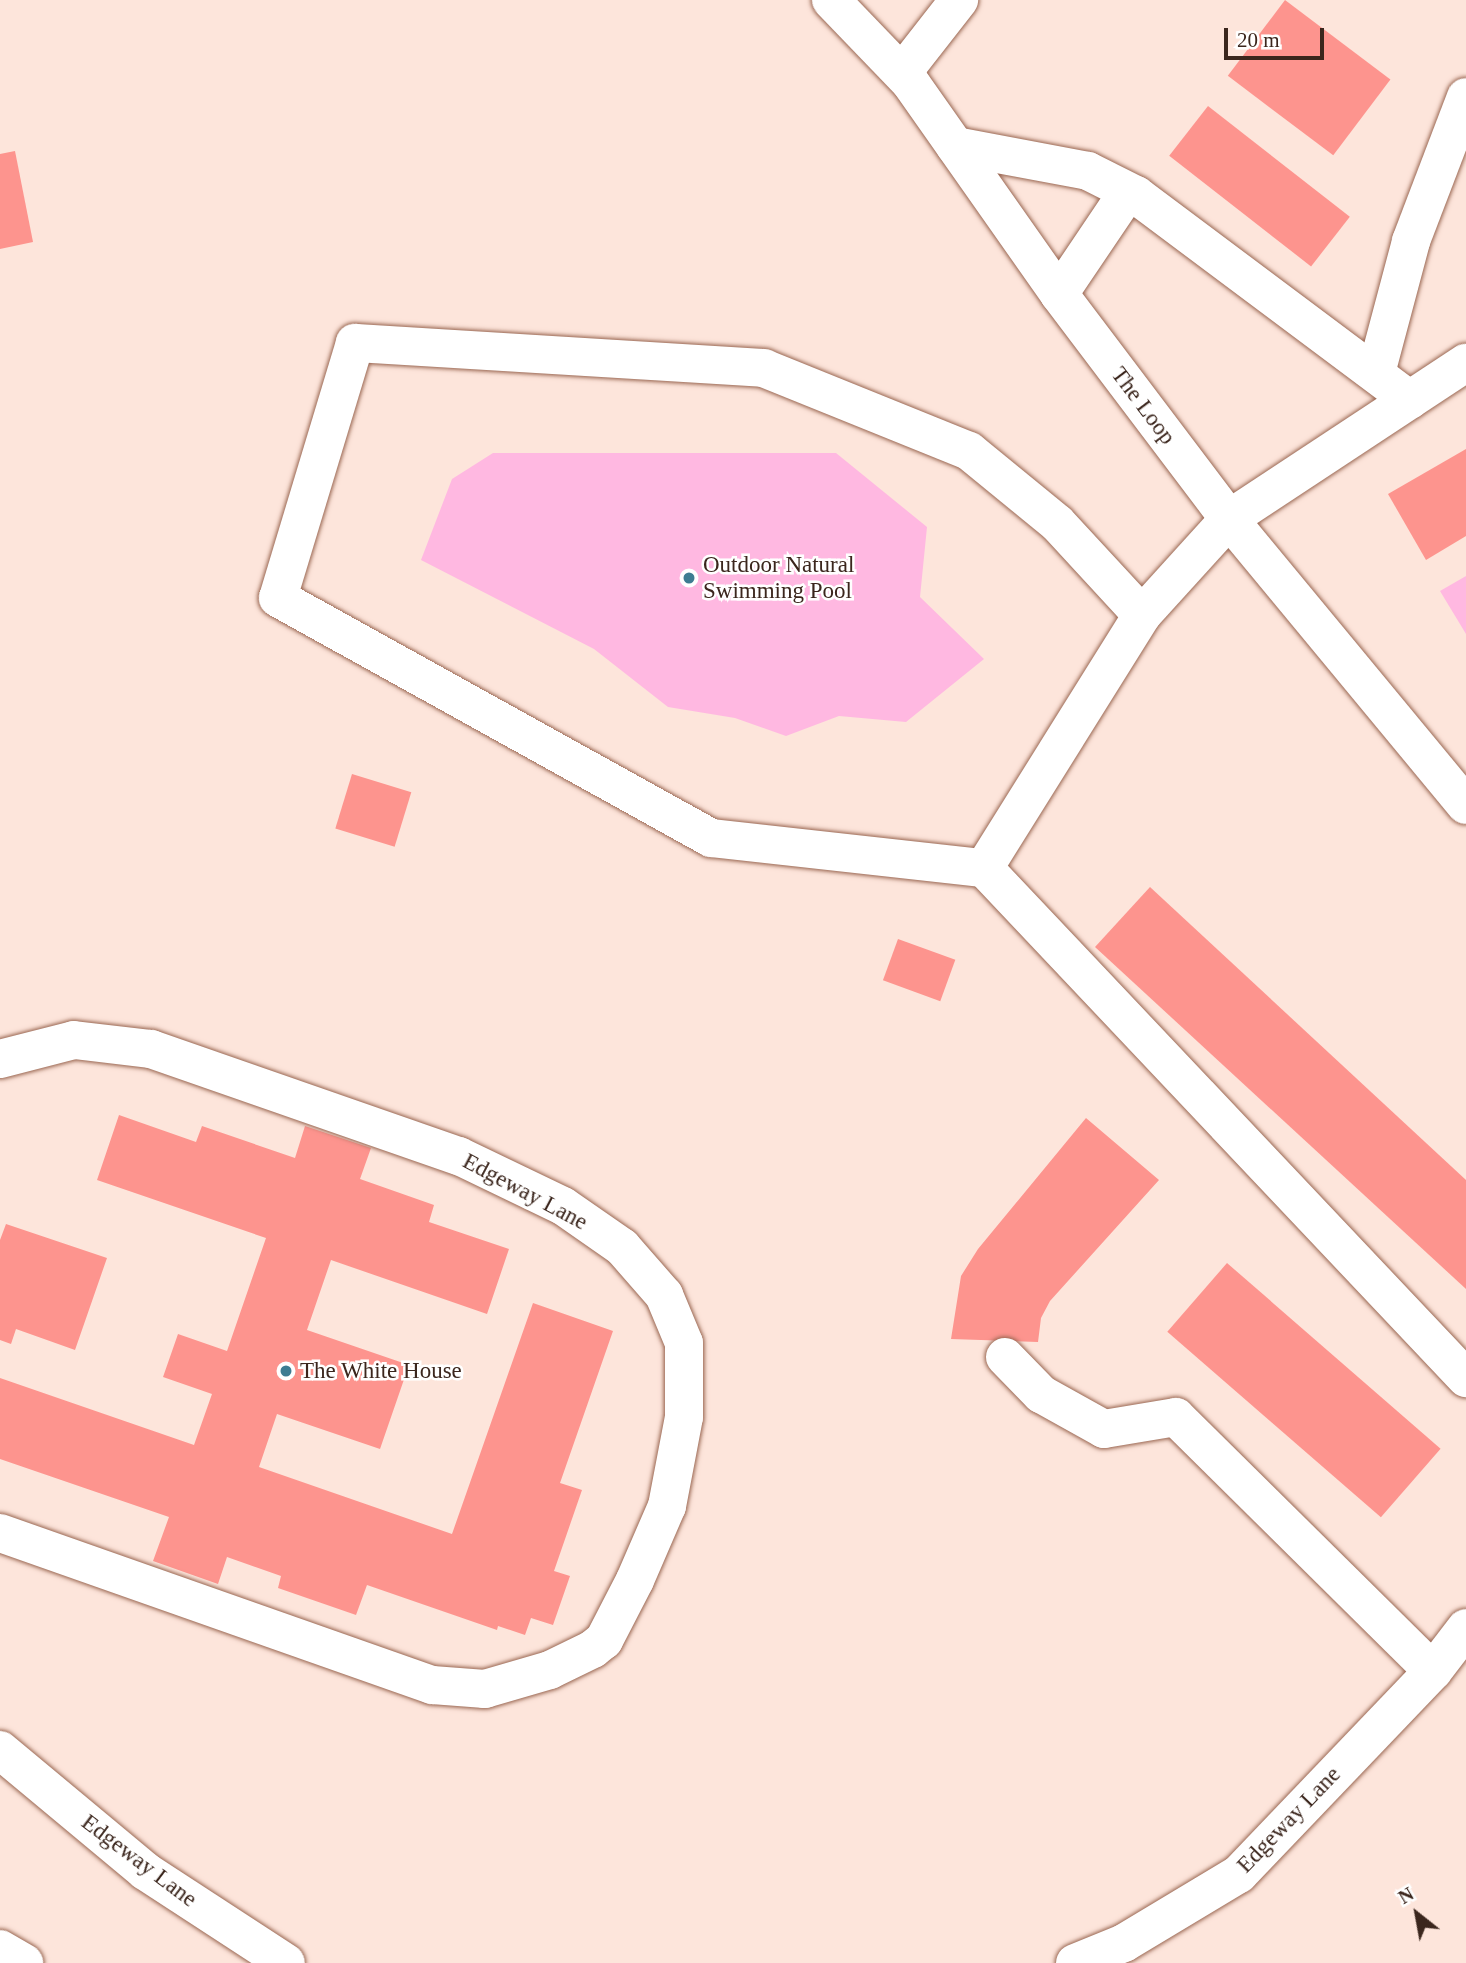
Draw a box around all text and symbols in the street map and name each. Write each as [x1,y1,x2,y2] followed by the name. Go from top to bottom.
[1228,14,1328,58] scale bar
[1237,28,1280,52] text: 20 m
[1105,362,1181,450] street label: The Loop
[703,551,854,605] place label: Outdoor Natural Swimming Pool
[681,570,697,586] marker: Outdoor Natural Swimming Pool
[458,1148,592,1236] street label: Edgeway Lane
[300,1357,462,1385] place label: The White House
[278,1363,294,1379] marker: The White House
[1231,1761,1347,1879] street label: Edgeway Lane
[76,1809,202,1913] street label: Edgeway Lane
[1382,1879,1452,1949] north arrow
[1395,1883,1417,1908] text: N

